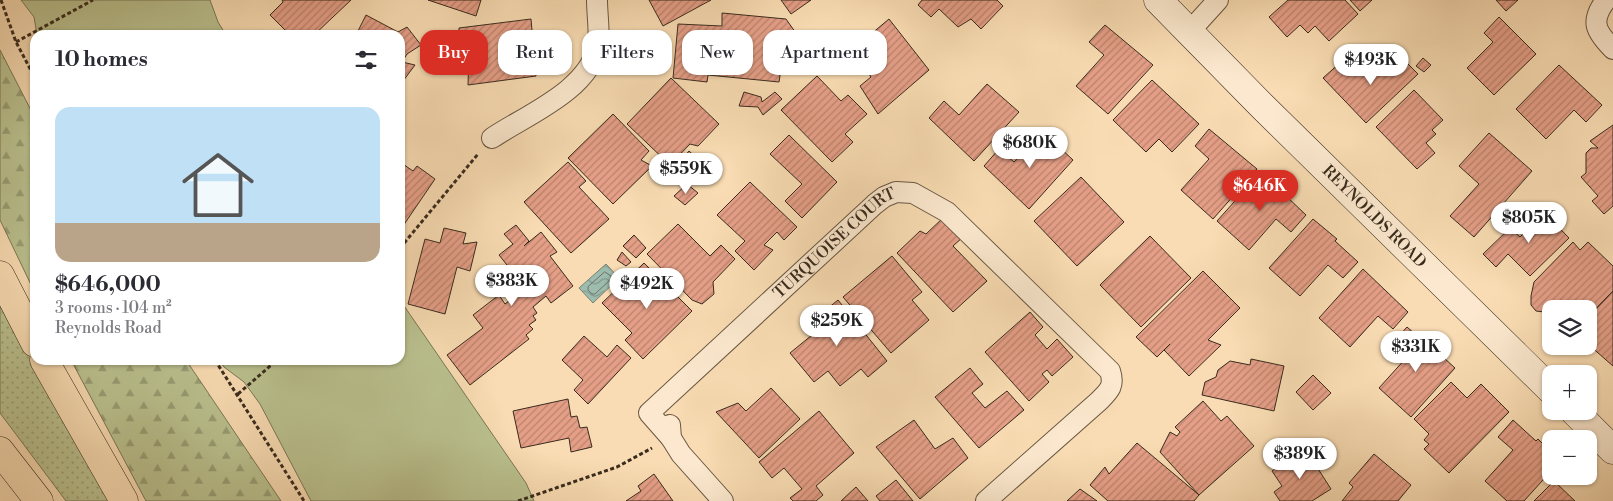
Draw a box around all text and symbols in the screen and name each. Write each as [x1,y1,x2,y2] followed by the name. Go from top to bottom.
[420,30,488,75] chip: Buy
[498,30,572,75] chip: Rent
[582,30,672,75] chip: Filters
[682,30,753,75] chip: New
[763,30,887,75] chip: Apartment
[1336,44,1406,86] pin: $493K
[352,46,380,74] icon: filters
[55,47,148,73] text: 10 homes
[1345,50,1397,70] text: $493K
[995,126,1065,169] pin: $680K
[1003,133,1057,153] text: $680K
[173,140,263,230] icon: home
[651,152,721,195] pin: $559K
[660,159,712,179] text: $559K
[1318,161,1431,272] street label: REYNOLDS ROAD
[1225,170,1295,212] pin: $646K
[1233,176,1287,196] text: $646K
[769,183,898,303] street label: TURQUOISE COURT
[1494,202,1564,244] pin: $805K
[1502,208,1556,228] text: $805K
[477,264,547,307] pin: $383K
[612,268,682,310] pin: $492K
[486,271,538,291] text: $383K
[55,272,161,298] text: $646,000
[620,274,674,294] text: $492K
[55,298,172,318] text: 3 rooms · 104 m²
[1542,300,1597,485] map controls
[1542,300,1597,355] button: layers
[802,304,872,347] pin: $259K
[811,311,863,331] text: $259K
[55,318,161,338] text: Reynolds Road
[1381,330,1451,373] pin: $331K
[1391,337,1441,357] text: $331K
[1542,365,1597,420] button: +
[1542,430,1597,485] button: −
[1265,438,1335,480] pin: $389K
[1274,444,1326,464] text: $389K

